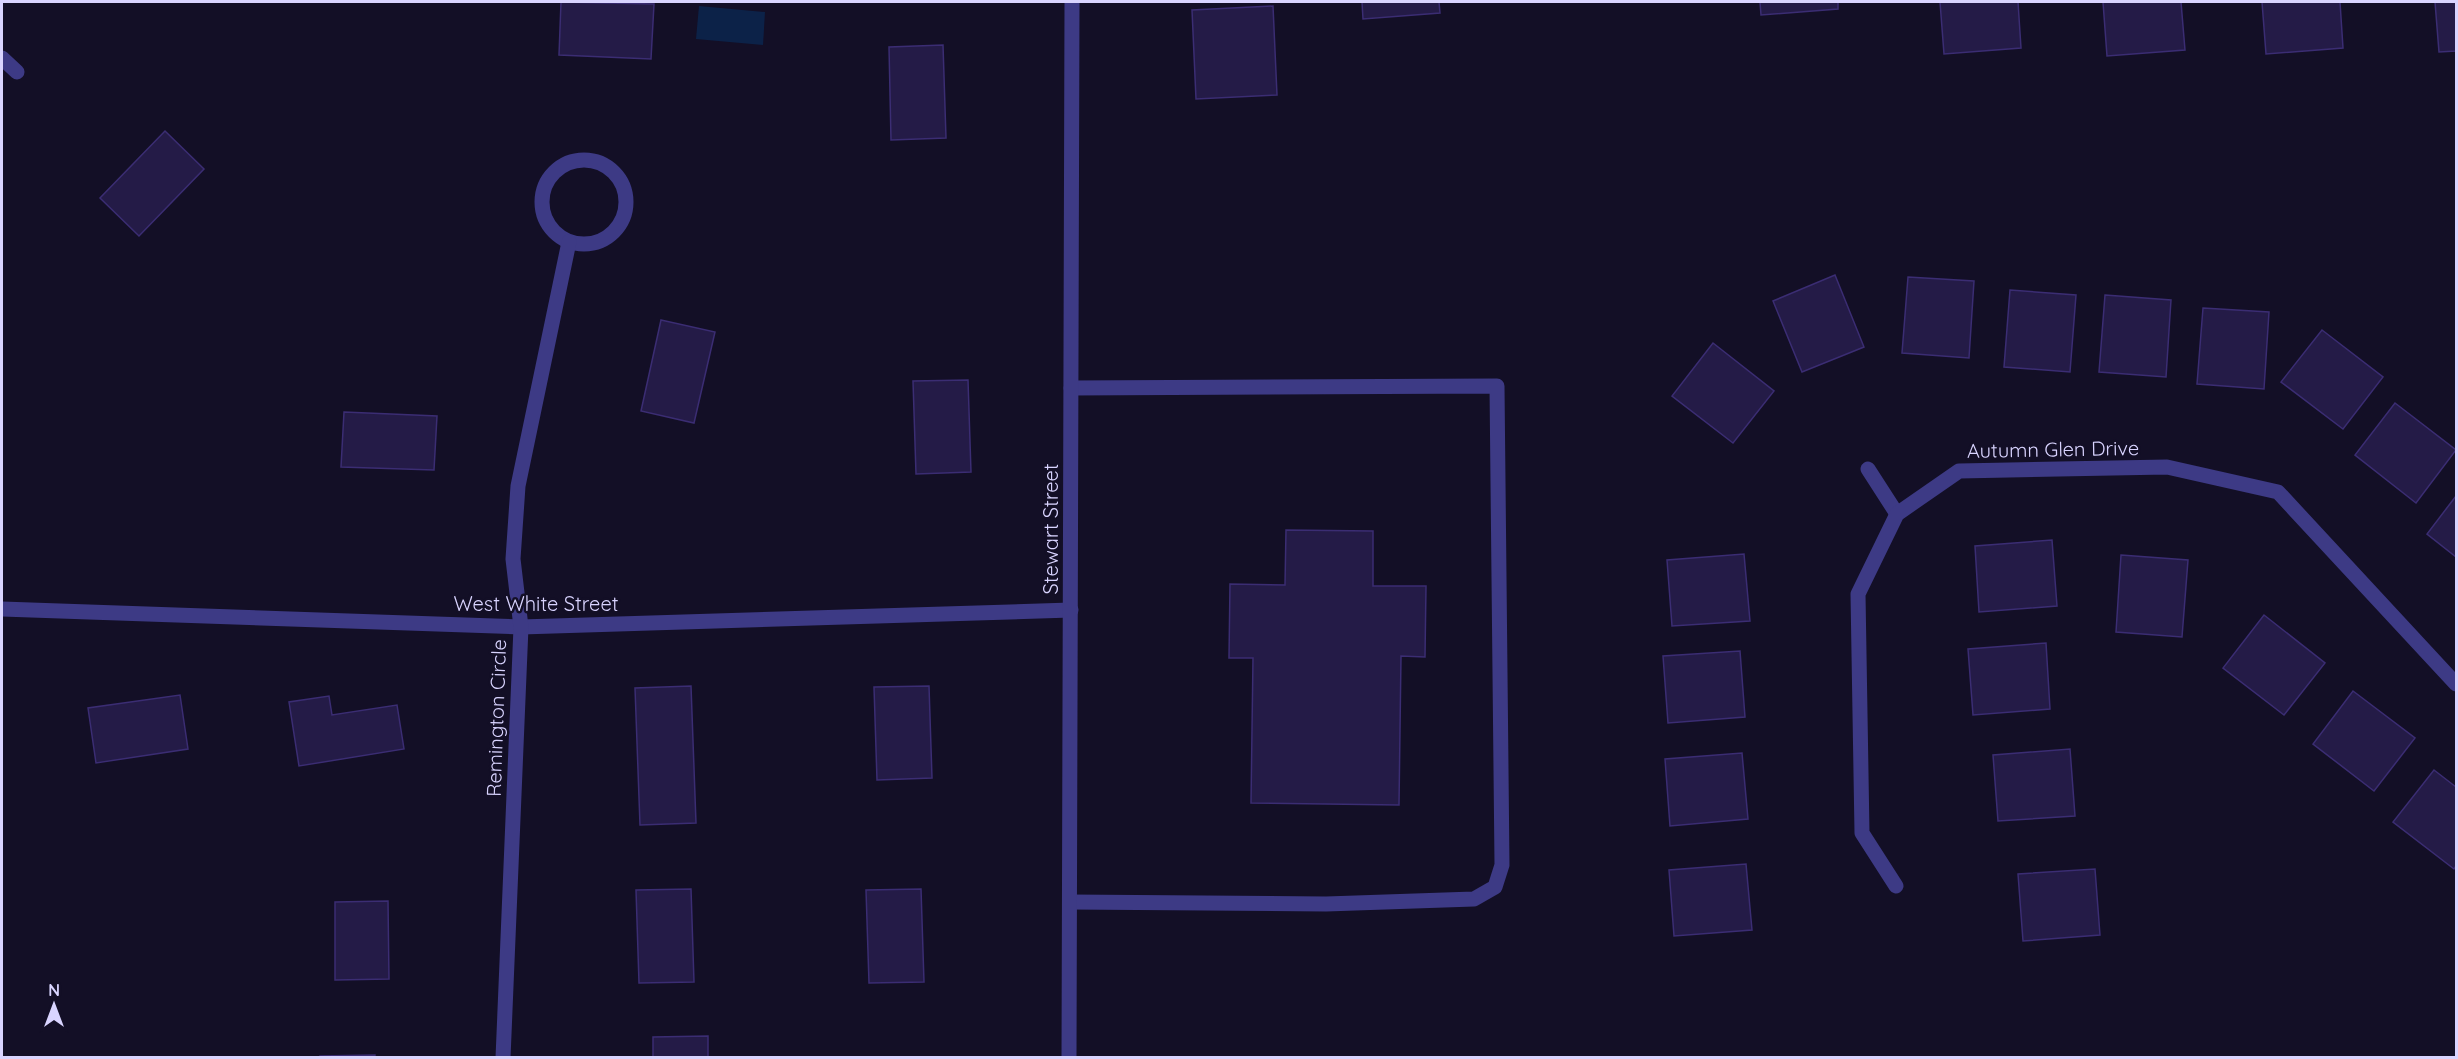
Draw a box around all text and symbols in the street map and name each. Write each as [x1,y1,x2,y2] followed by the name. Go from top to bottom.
[1967,435,2139,463] street label: Autumn Glen Drive
[1038,463,1063,595] street label: Stewart Street
[454,591,619,616] street label: West White Street
[481,639,511,797] street label: Remington Circle
[24,975,84,1035] north arrow
[48,980,60,1000] text: N

